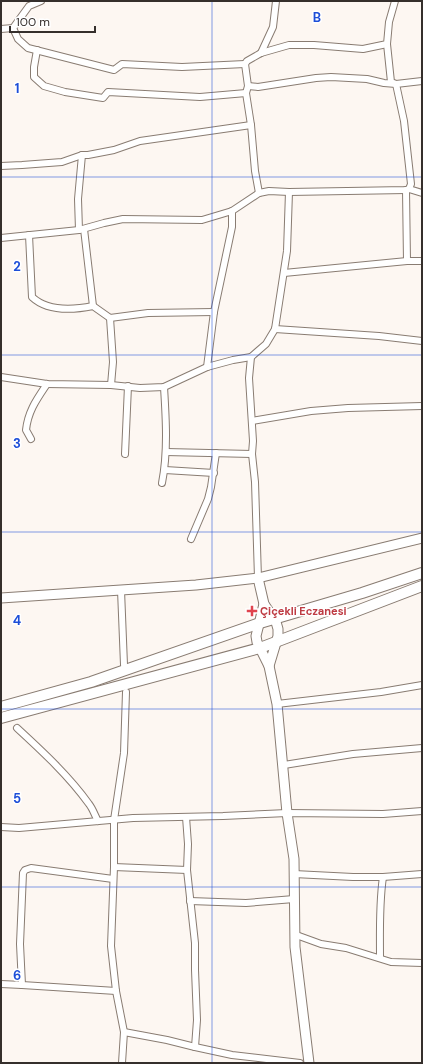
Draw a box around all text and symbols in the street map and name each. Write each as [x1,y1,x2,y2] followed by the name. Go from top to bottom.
[10,8,95,34] scale bar
[313,9,321,26] text: B
[16,14,50,30] text: 100 m
[15,80,19,97] text: 1
[13,258,21,275] text: 2
[13,435,21,452] text: 3
[260,604,347,618] place label: Çiçekli Eczanesi
[247,606,257,616] marker: Çiçekli Eczanesi
[13,612,21,629] text: 4
[13,790,21,807] text: 5
[13,967,21,984] text: 6

